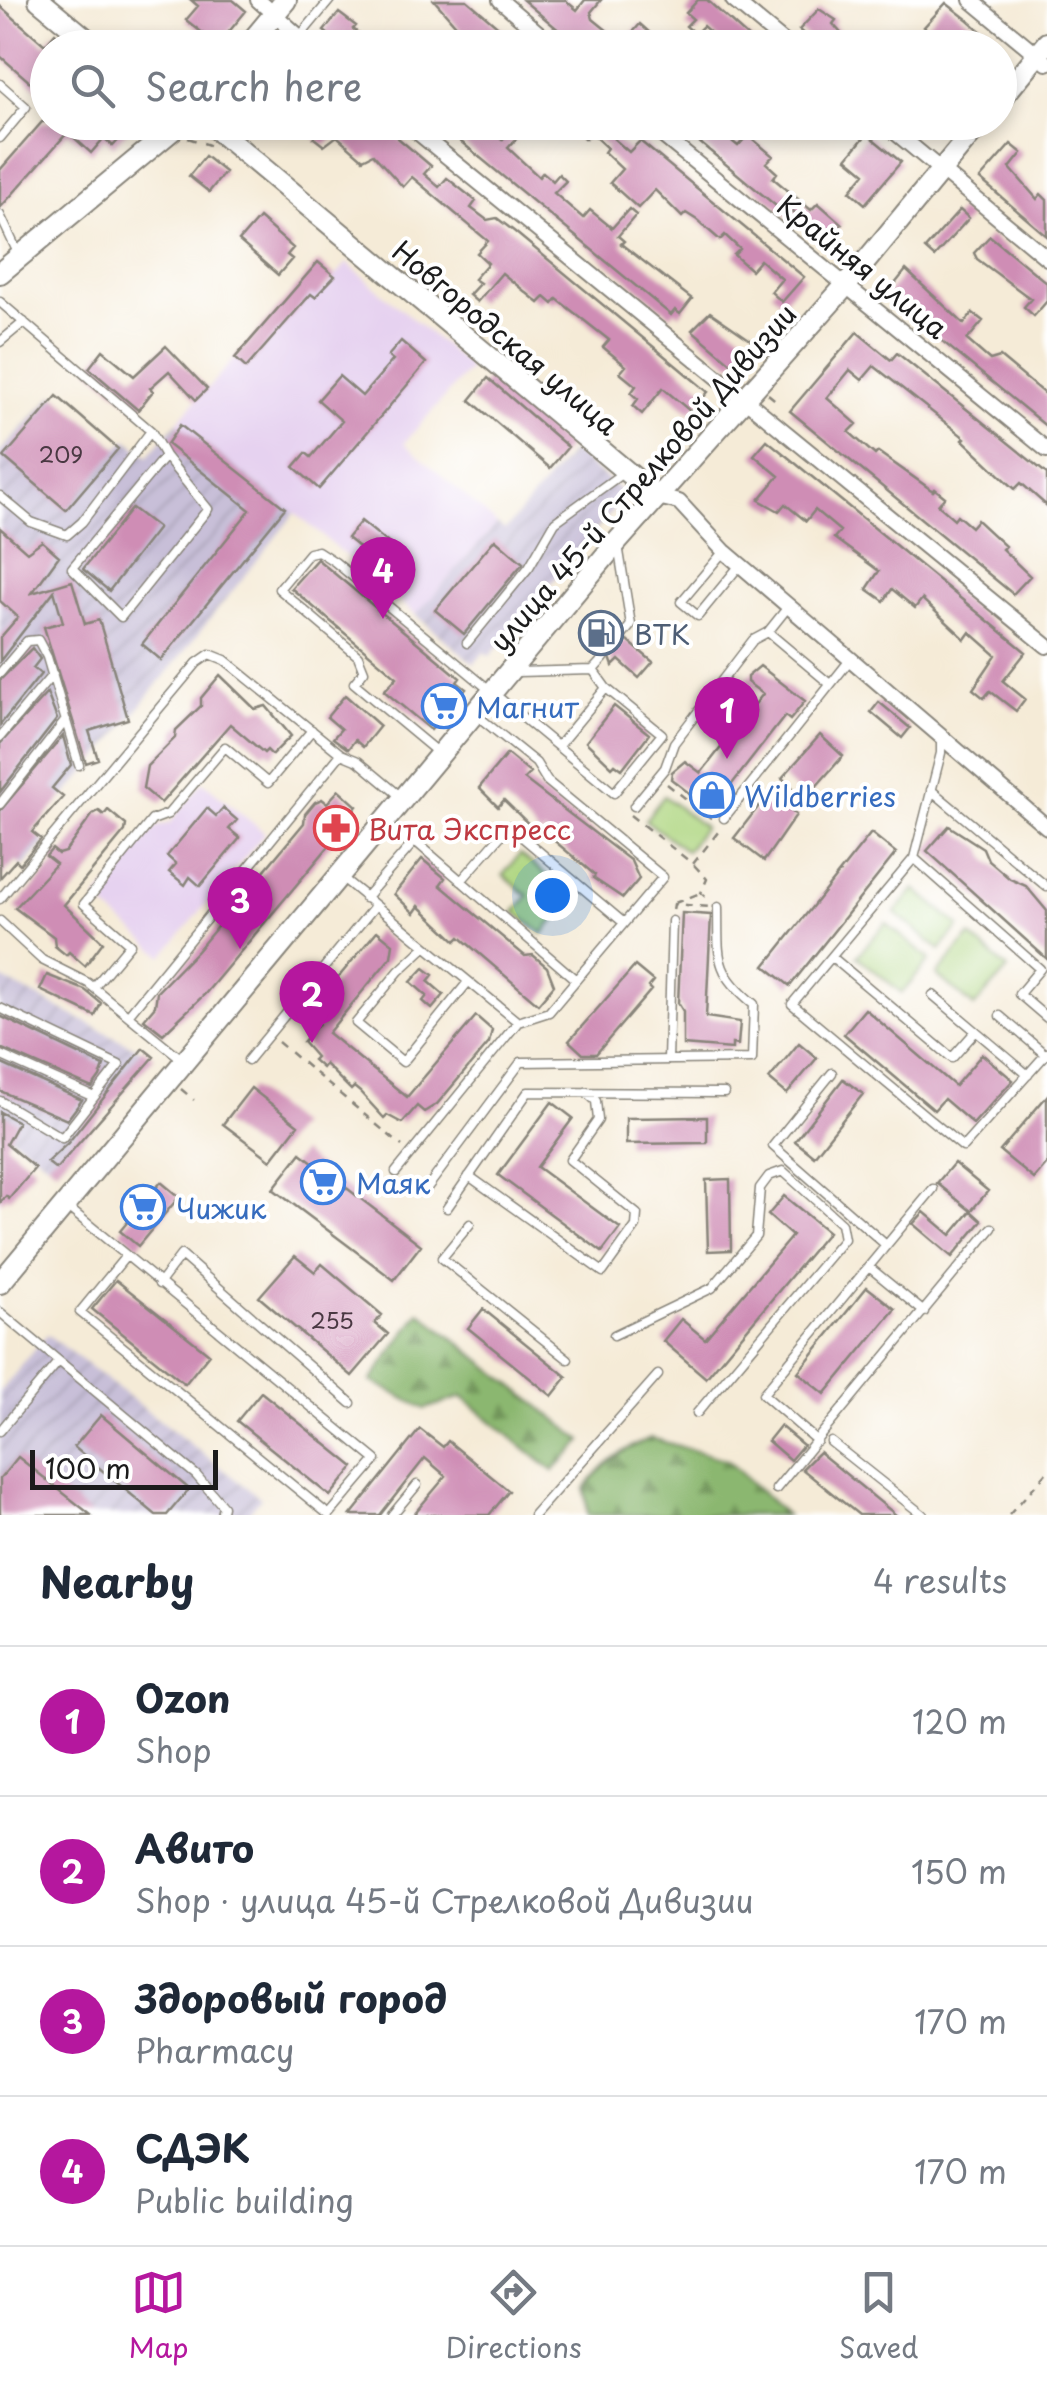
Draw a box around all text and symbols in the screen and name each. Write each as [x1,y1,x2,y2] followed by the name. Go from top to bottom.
[30,30,1017,140] search box
[145,57,362,114] text: Search here
[65,58,120,113] icon: search
[768,184,958,349] street label: Крайняя улица
[384,229,629,445] street label: Новгородская улица
[478,293,806,661] street label: улица 45-й Стрелковой Дивизии
[39,437,83,470] house number: 209
[350,536,416,619] pin: 4
[578,610,624,656] fuel station icon: ВТК
[634,612,690,655] place label: ВТК
[694,676,760,759] pin: 1
[421,683,467,729] supermarket icon: Магнит
[476,685,580,728] place label: Магнит
[689,772,735,818] shop icon: Wildberries
[744,774,896,817] place label: Wildberries
[313,805,359,851] pharmacy icon: Вита Экспресс
[368,807,571,850] place label: Вита Экспресс
[208,866,272,949] pin: 3
[527,870,578,921] your location
[280,960,344,1043] pin: 2
[300,1159,346,1205] supermarket icon: Маяк
[356,1161,431,1204] place label: Маяк
[120,1184,166,1230] supermarket icon: Чижик
[176,1186,267,1229] place label: Чижик
[310,1303,354,1336] house number: 255
[30,1445,218,1490] scale bar
[45,1446,131,1489] text: 100 m
[40,1549,194,1612] text: Nearby
[873,1556,1007,1604] text: 4 results
[135,1669,231,1726] text: Ozon
[65,1697,80,1745] text: 1
[912,1697,1007,1745] text: 120 m
[135,1726,212,1774] text: Shop
[135,1819,254,1876] text: Авито
[61,1847,84,1895] text: 2
[911,1847,1007,1895] text: 150 m
[135,1876,754,1924] text: Shop · улица 45-й Стрелковой Дивизии
[135,1969,447,2026] text: Здоровый город
[62,1997,83,2045] text: 3
[914,1997,1007,2045] text: 170 m
[135,2026,294,2074] text: Pharmacy
[135,2119,250,2176] text: СДЭК
[62,2147,83,2195] text: 4
[914,2147,1007,2195] text: 170 m
[135,2176,354,2224] text: Public building
[129,2265,188,2368] tab: Map
[446,2265,582,2368] tab: Directions
[839,2265,918,2368] tab: Saved

